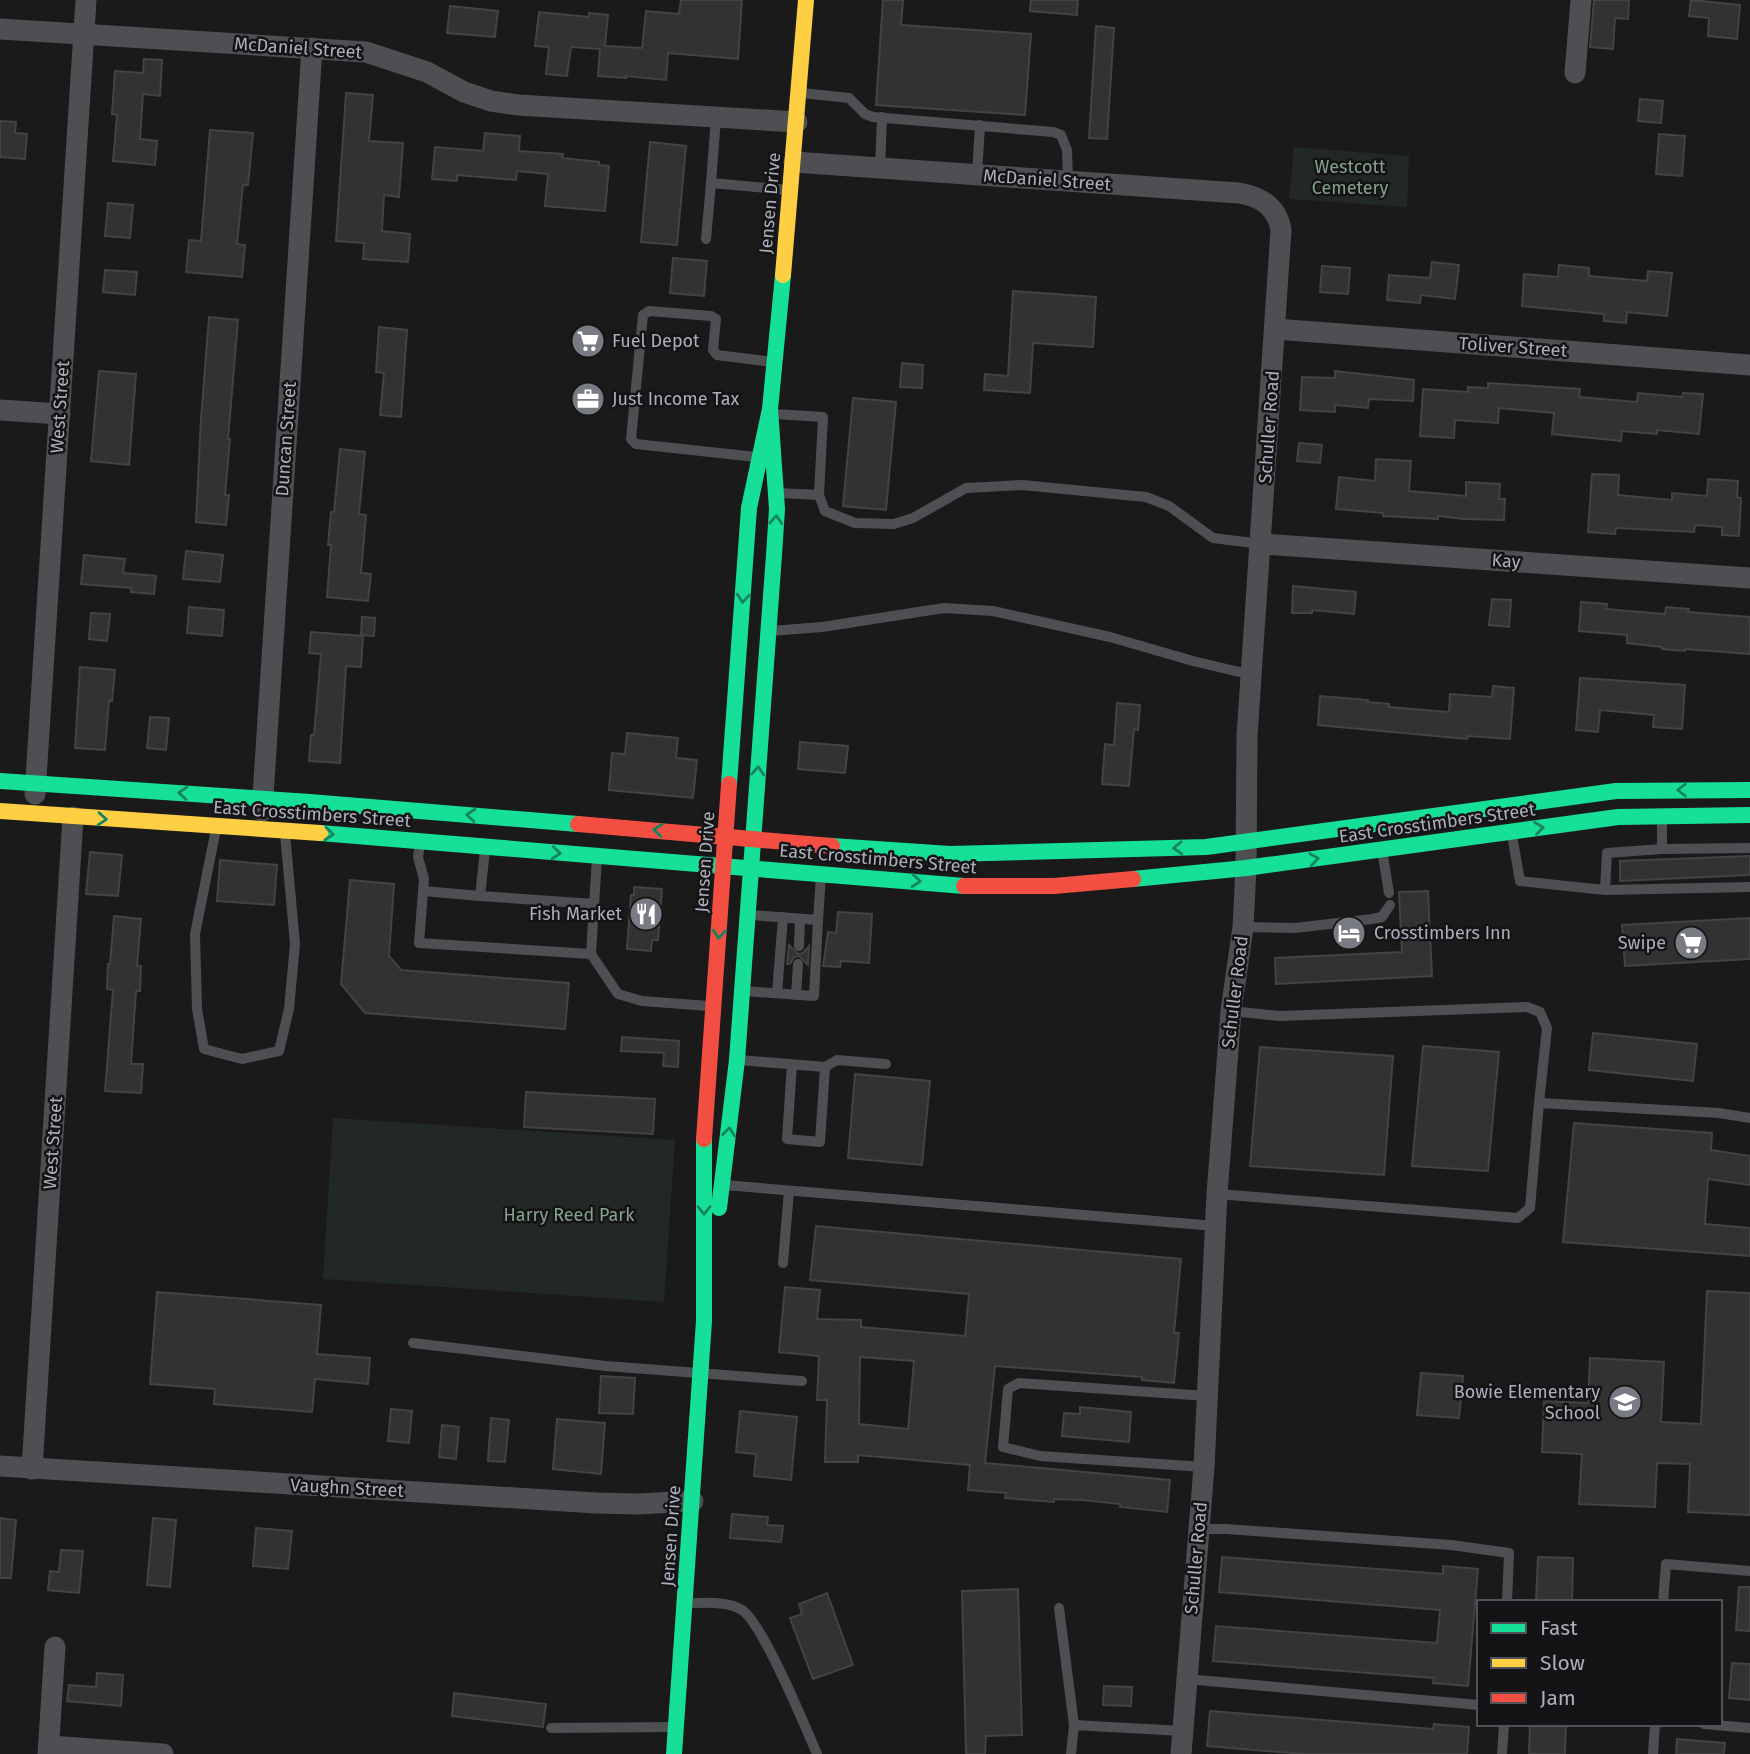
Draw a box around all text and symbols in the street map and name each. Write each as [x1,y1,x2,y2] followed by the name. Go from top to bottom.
[233,33,363,63] street label: McDaniel Street
[755,151,785,255] street label: Jensen Drive
[1312,156,1388,199] park label: Westcott Cemetery
[982,165,1112,195] street label: McDaniel Street
[569,322,607,360] supermarket icon: Fuel Depot
[612,330,700,352] place label: Fuel Depot
[1458,332,1568,362] street label: Toliver Street
[46,359,74,454] street label: West Street
[1254,370,1284,484] street label: Schuller Road
[271,380,301,497] street label: Duncan Street
[569,380,607,418] office icon: Just Income Tax
[612,388,739,410] place label: Just Income Tax
[768,514,783,525] one-way arrow
[1491,549,1521,573] street label: Kay
[736,592,751,603] one-way arrow
[750,765,765,776] one-way arrow
[1676,782,1687,798] one-way arrow
[178,786,189,801] one-way arrow
[212,796,412,832] street label: East Crosstimbers Street
[1337,798,1537,848] street label: East Crosstimbers Street
[465,808,476,823] one-way arrow
[97,811,108,826] one-way arrow
[690,811,720,913] street label: Jensen Drive
[1533,821,1545,836] one-way arrow
[652,823,663,838] one-way arrow
[324,826,335,841] one-way arrow
[778,839,978,879] street label: East Crosstimbers Street
[1172,841,1183,856] one-way arrow
[551,845,562,860] one-way arrow
[1308,851,1320,866] one-way arrow
[910,873,922,888] one-way arrow
[627,895,665,933] restaurant icon: Fish Market
[529,903,622,925] place label: Fish Market
[1330,914,1368,952] hotel icon: Crosstimbers Inn
[1374,922,1511,944] place label: Crosstimbers Inn
[1672,924,1710,962] supermarket icon: Swipe
[711,929,726,940] one-way arrow
[1618,932,1666,954] place label: Swipe
[1217,935,1253,1049] street label: Schuller Road
[39,1095,67,1190] street label: West Street
[722,1126,737,1138] one-way arrow
[504,1204,635,1226] park label: Harry Reed Park
[696,1206,712,1216] one-way arrow
[1454,1381,1600,1424] place label: Bowie Elementary School
[1606,1383,1644,1421] school or university icon: Bowie Elementary School
[290,1474,405,1502] street label: Vaughn Street
[656,1485,686,1587] street label: Jensen Drive
[1180,1501,1212,1615] street label: Schuller Road
[1477,1600,1722,1726] legend
[1540,1615,1578,1641] text: Fast
[1540,1650,1585,1676] text: Slow
[1540,1685,1576,1711] text: Jam

